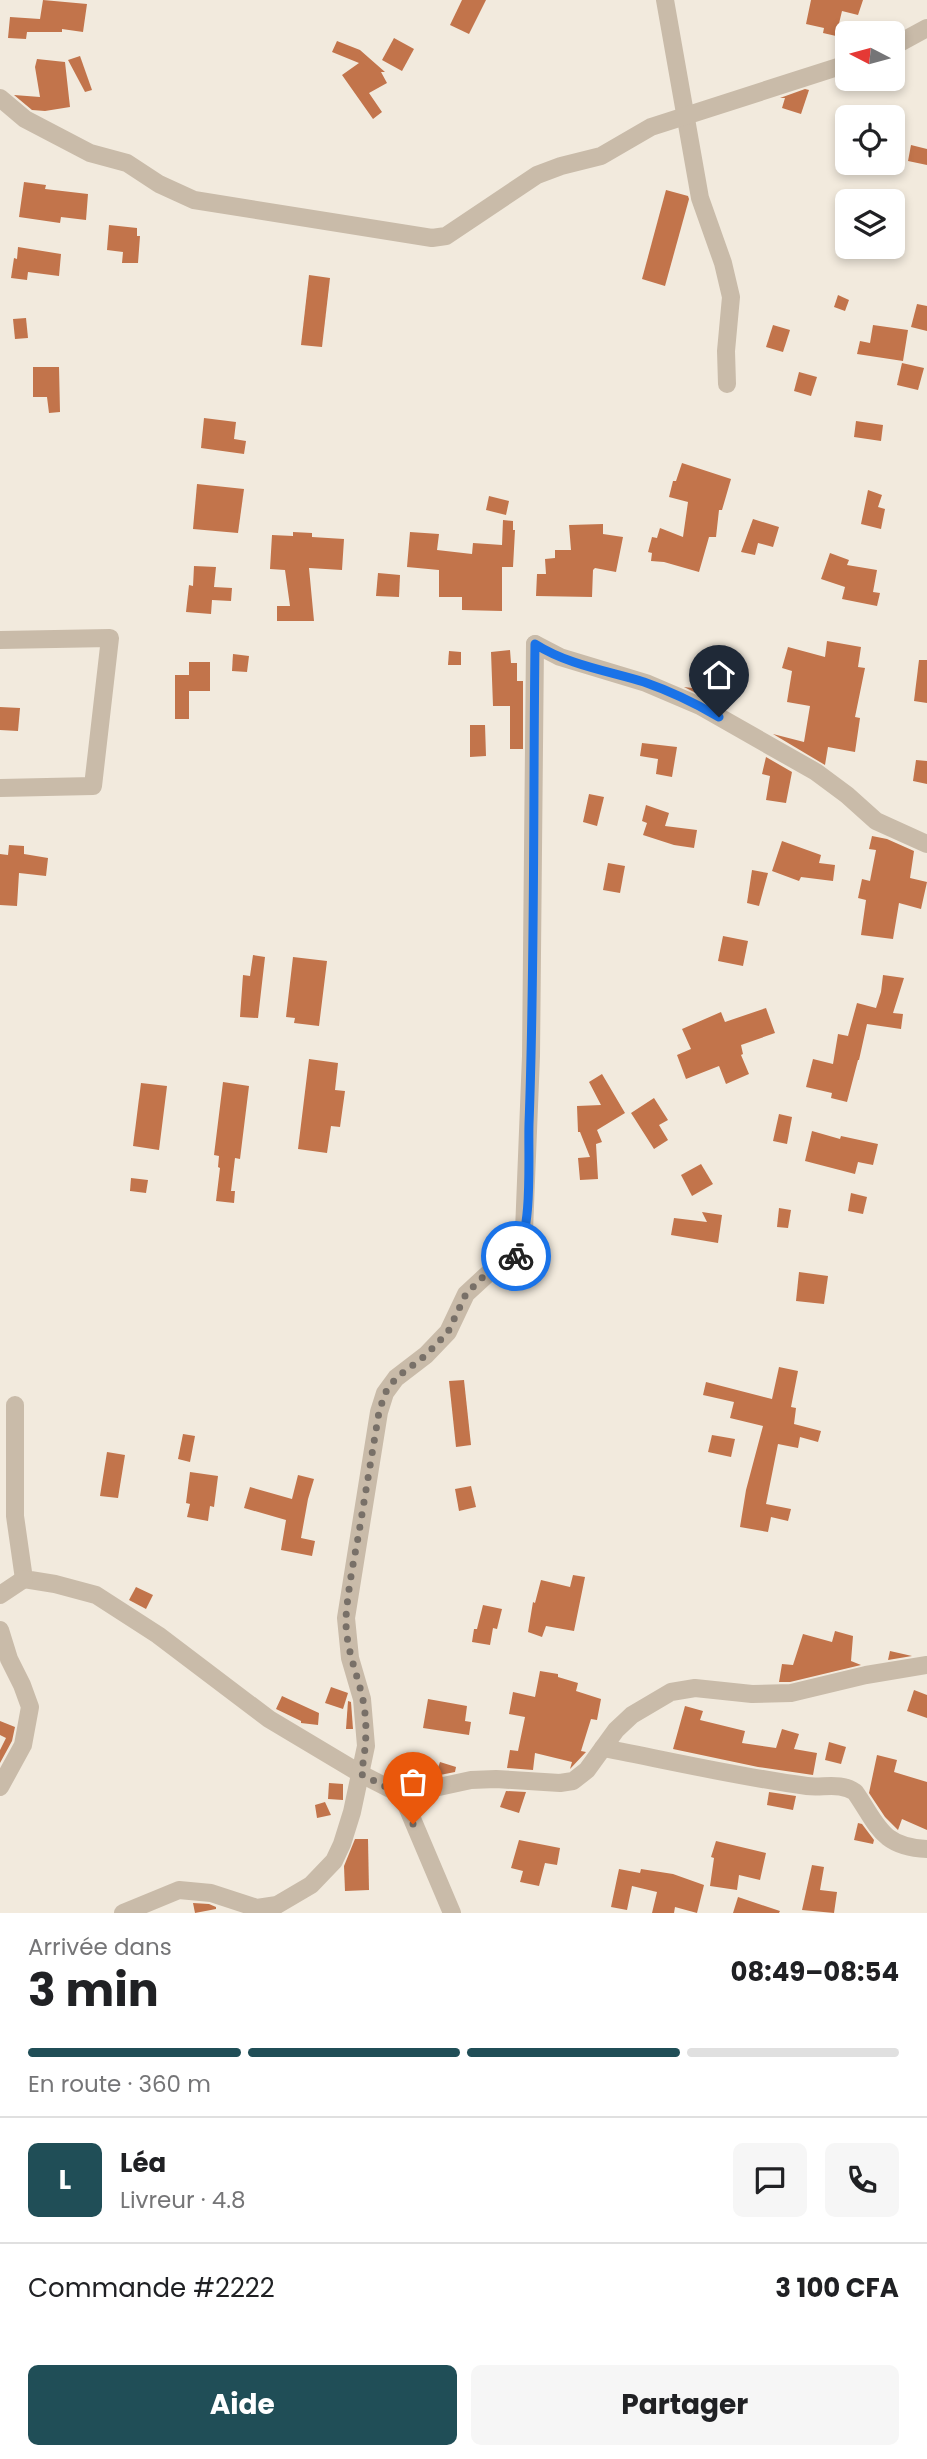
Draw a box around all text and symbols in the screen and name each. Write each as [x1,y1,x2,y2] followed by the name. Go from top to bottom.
[835,21,905,91] north arrow
[835,21,905,259] map controls
[835,105,905,175] button: locate
[835,189,905,259] button: layers
[689,645,749,717] pin
[700,656,738,694] icon: home
[481,1221,551,1291] courier
[497,1237,535,1275] icon: bike
[383,1752,443,1824] pin
[394,1763,432,1801] icon: bag
[28,1931,172,1963] text: Arrivée dans
[730,1954,899,1990] text: 08:49–08:54
[28,1958,159,2022] text: 3 min
[28,2068,211,2100] text: En route · 360 m
[733,2143,807,2217] button: chat
[825,2143,899,2217] button: phone
[120,2145,166,2181] text: Léa
[59,2162,71,2198] text: L
[120,2184,246,2216] text: Livreur · 4.8
[28,2270,275,2306] text: Commande #2222
[775,2270,899,2306] text: 3 100 CFA
[28,2365,457,2445] button: Aide
[471,2365,899,2445] button: Partager

